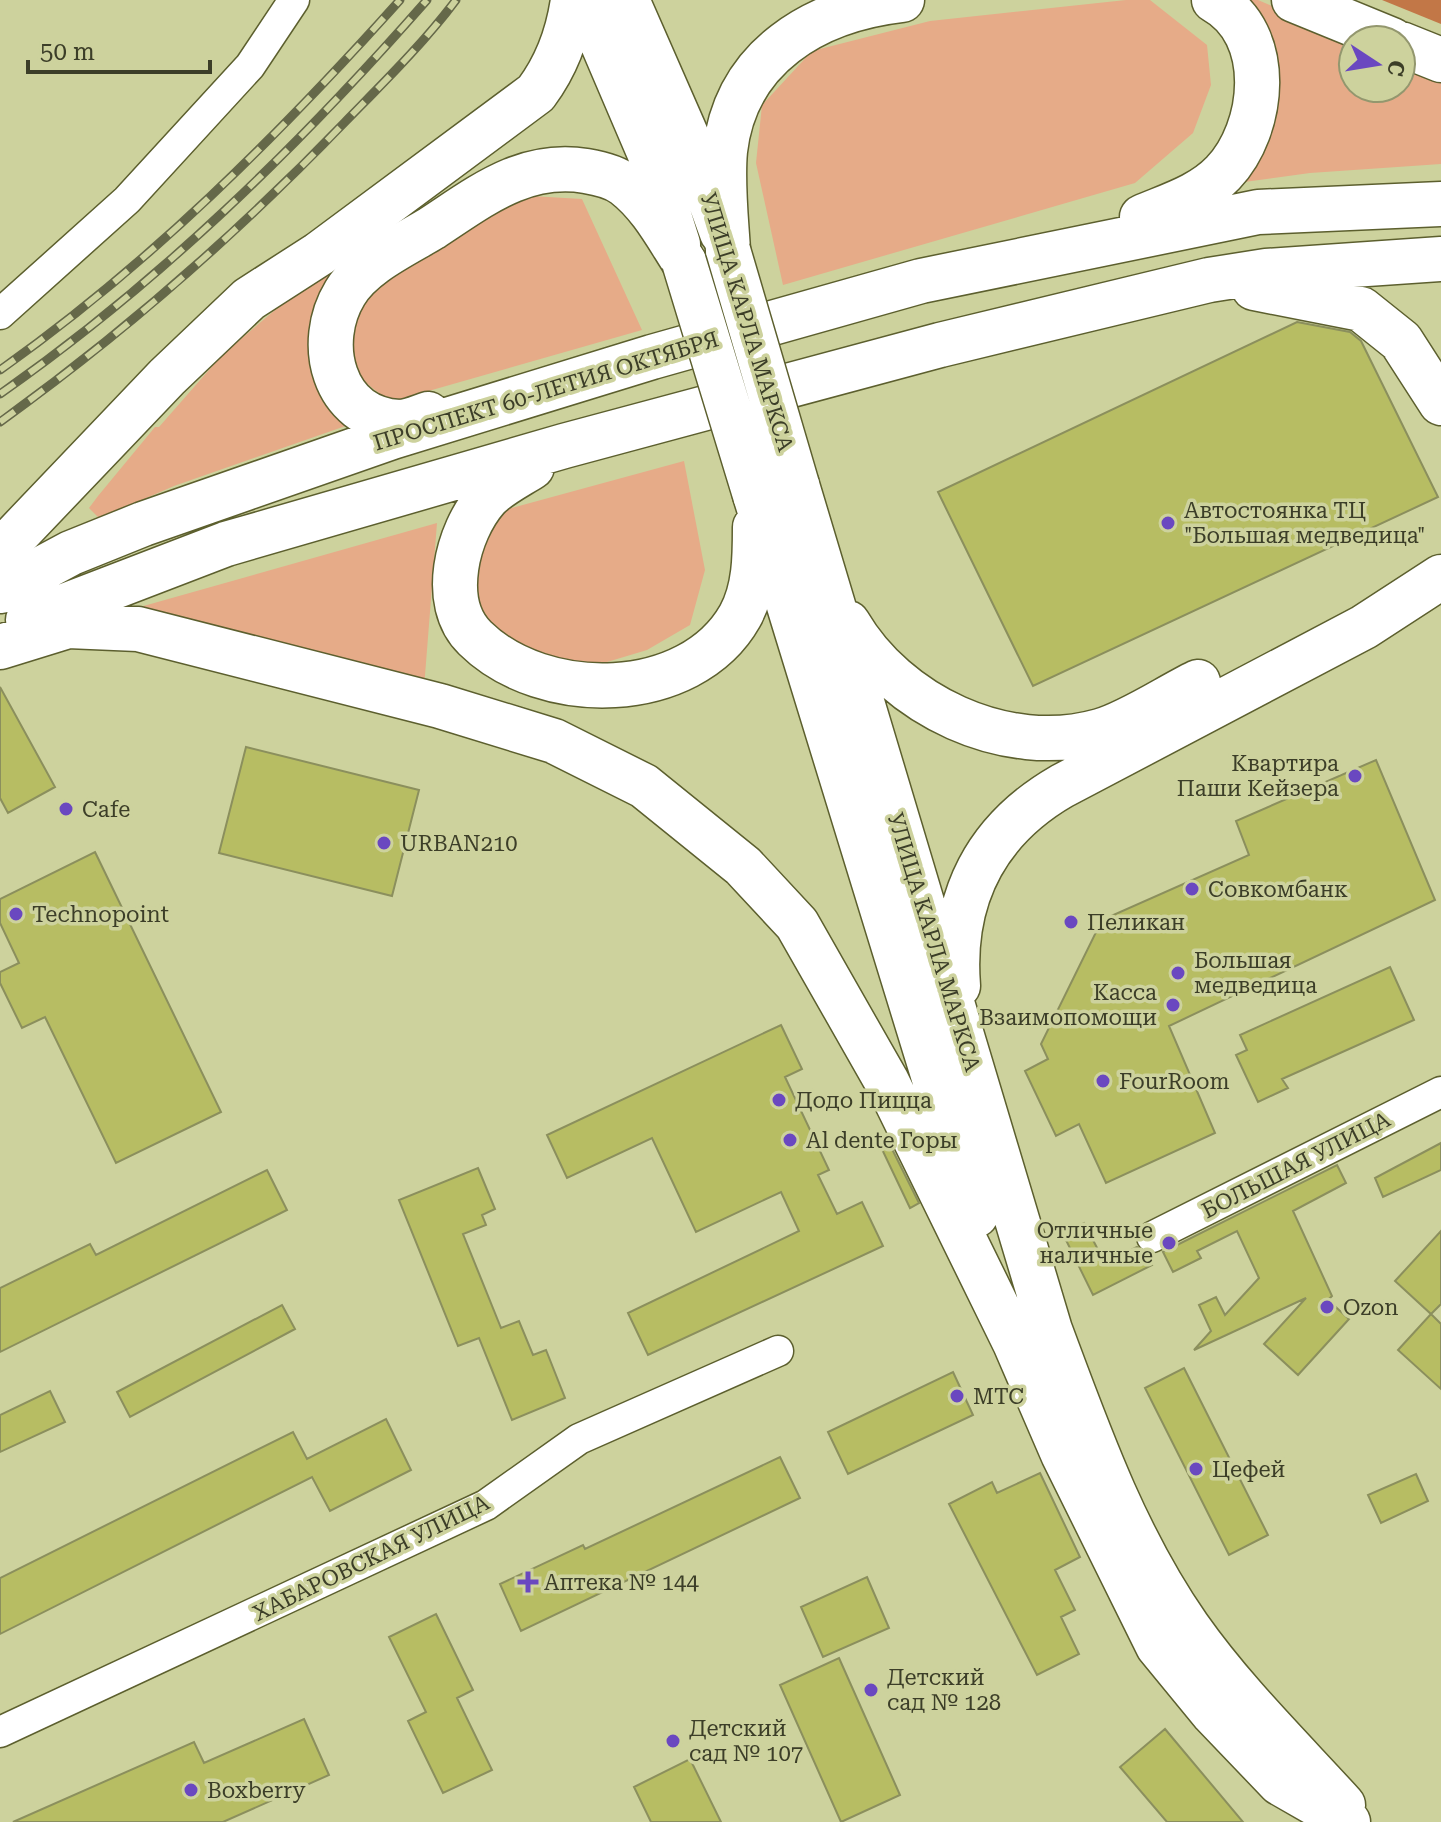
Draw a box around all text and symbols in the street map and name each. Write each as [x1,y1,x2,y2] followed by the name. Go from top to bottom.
[28,24,210,74] scale bar
[1337,24,1417,104] north arrow
[40,38,95,66] text: 50 m
[1382,58,1410,78] text: С
[696,190,798,455] street label: УЛИЦА КАРЛА МАРКСА
[370,326,722,456] street label: ПРОСПЕКТ 60-ЛЕТИЯ ОКТЯБРЯ
[1184,498,1425,548] place label: Автостоянка ТЦ "Большая медведица"
[1159,514,1177,532] marker: Автостоянка ТЦ "Большая медведица"
[1177,751,1339,801] place label: Квартира Паши Кейзера
[1346,767,1364,785] marker: Квартира Паши Кейзера
[82,797,130,822] place label: Cafe
[57,800,75,818] marker: Cafe
[883,810,985,1075] street label: УЛИЦА КАРЛА МАРКСА
[400,831,518,856] place label: URBAN210
[375,834,393,852] marker: URBAN210
[1208,877,1348,902] place label: Совкомбанк
[1183,880,1201,898] marker: Совкомбанк
[32,902,169,927] place label: Technopoint
[7,905,25,923] marker: Technopoint
[1087,910,1185,935] place label: Пеликан
[1062,913,1080,931] marker: Пеликан
[1194,948,1317,998] place label: Большая медведица
[1169,964,1187,982] marker: Большая медведица
[979,980,1157,1030] place label: Касса Взаимопомощи
[1164,996,1182,1014] marker: Касса Взаимопомощи
[1119,1069,1230,1094] place label: FourRoom
[1094,1072,1112,1090] marker: FourRoom
[795,1088,932,1113] place label: Додо Пицца
[770,1091,788,1109] marker: Додо Пицца
[1198,1106,1395,1223] street label: БОЛЬШАЯ УЛИЦА
[806,1128,958,1153] place label: Al dente Горы
[781,1131,799,1149] marker: Al dente Горы
[1037,1218,1153,1268] place label: Отличные наличные
[1160,1234,1178,1252] marker: Отличные наличные
[1343,1295,1399,1320] place label: Ozon
[1318,1298,1336,1316] marker: Ozon
[973,1384,1024,1409] place label: МТС
[948,1387,966,1405] marker: МТС
[1212,1457,1285,1482] place label: Цефей
[1187,1460,1205,1478] marker: Цефей
[249,1490,494,1626] street label: ХАБАРОВСКАЯ УЛИЦА
[544,1570,699,1595] place label: Аптека № 144
[519,1573,537,1591] marker: Аптека № 144
[887,1665,1001,1715] place label: Детский сад № 128
[862,1681,880,1699] marker: Детский сад № 128
[689,1716,803,1766] place label: Детский сад № 107
[664,1732,682,1750] marker: Детский сад № 107
[207,1778,305,1803] place label: Boxberry
[182,1781,200,1799] marker: Boxberry

